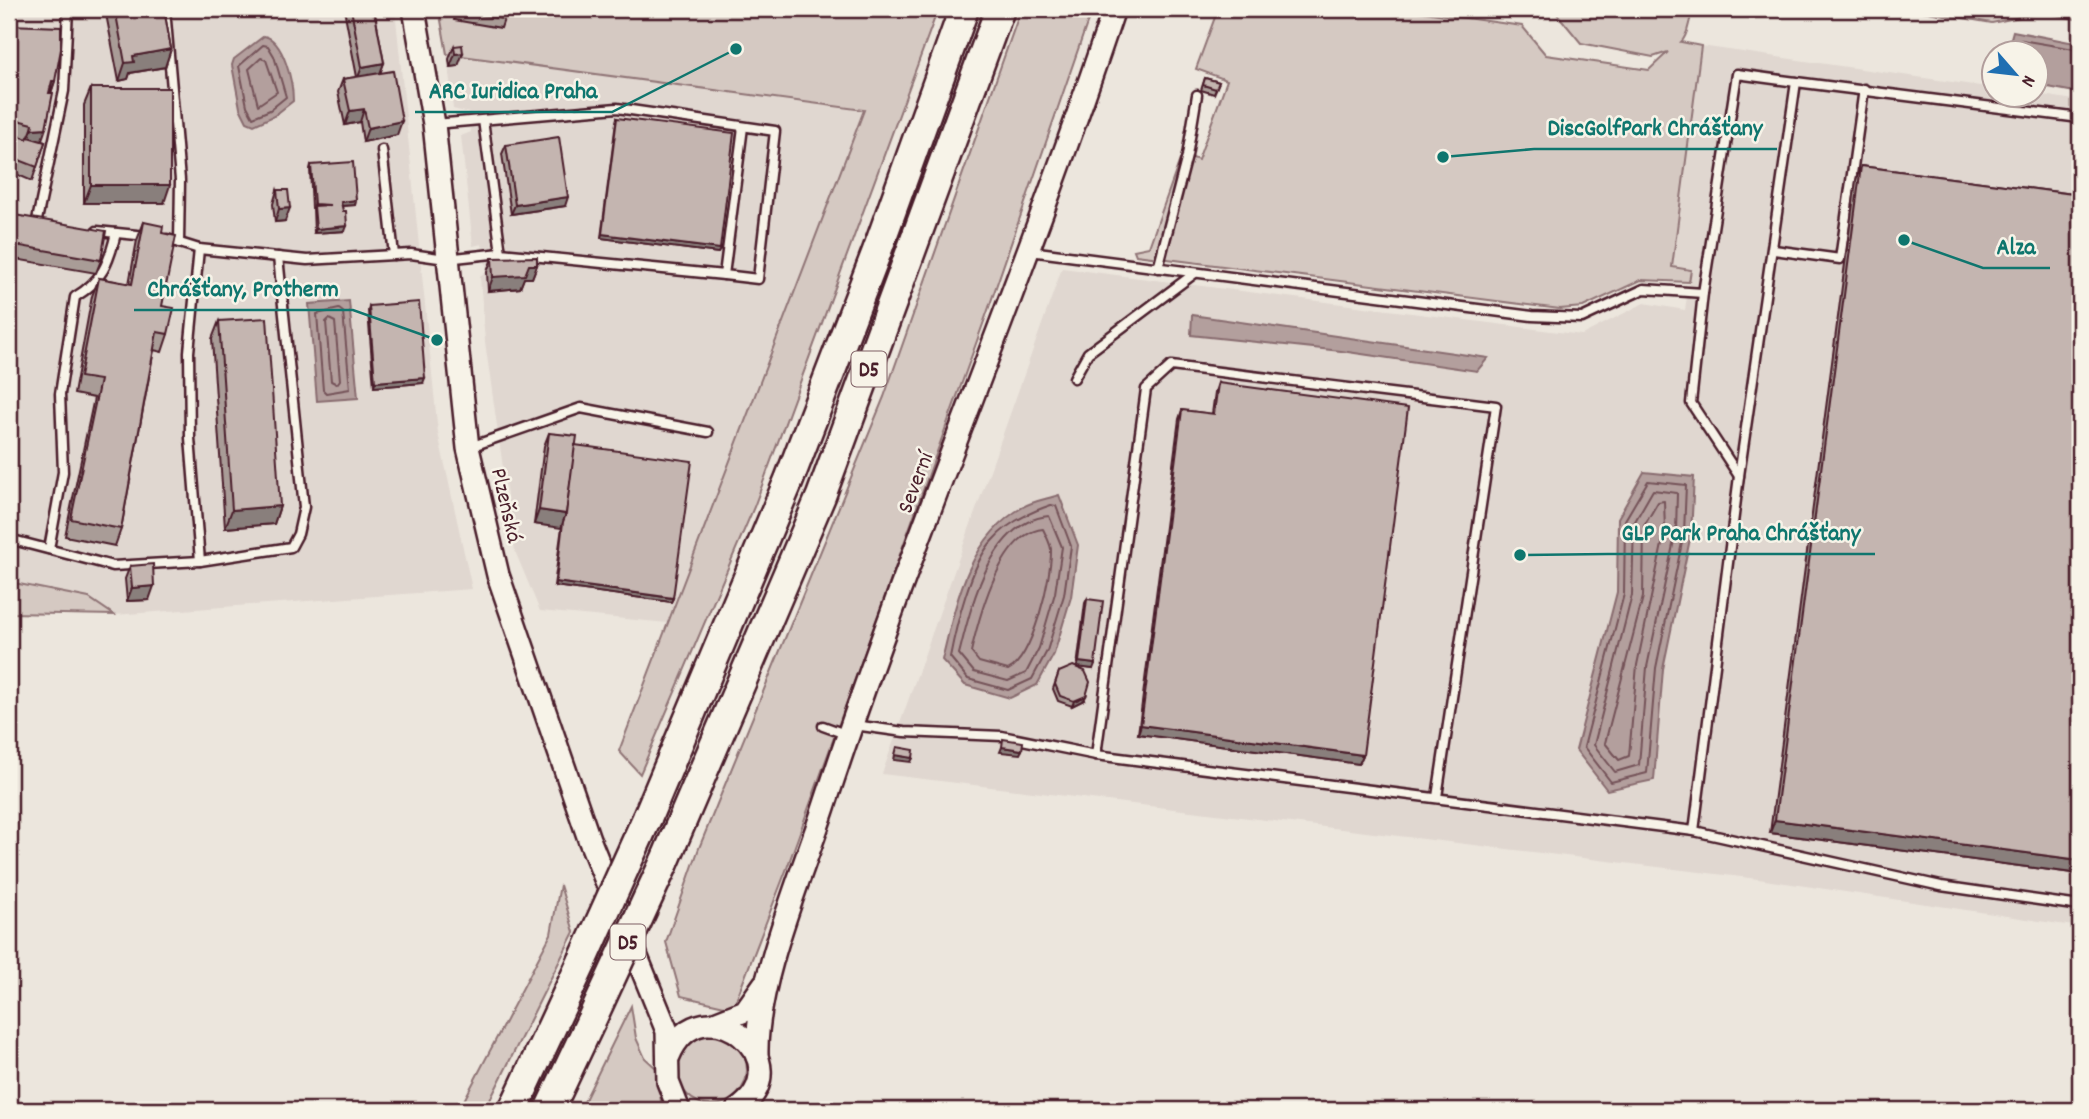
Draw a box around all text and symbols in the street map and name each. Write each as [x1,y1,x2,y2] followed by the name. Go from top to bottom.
[1980,38,2050,108] north arrow
[415,67,612,112] callout: ARC Iuridica Praha
[2013,70,2041,91] text: N
[429,76,598,110] text: ARC Iuridica Praha
[1534,104,1777,149] callout: DiscGolfPark Chrášťany
[1547,113,1764,147] text: DiscGolfPark Chrášťany
[1983,223,2050,268] callout: Alza
[1996,232,2036,266] text: Alza
[134,265,353,310] callout: Chrášťany, Protherm
[147,274,339,308] text: Chrášťany, Protherm
[852,352,886,386] road number: D5
[891,446,945,519] street label: Severní
[480,465,529,547] street label: Plzeňská
[1608,509,1875,554] callout: GLP Park Praha Chrášťany
[1622,518,1862,552] text: GLP Park Praha Chrášťany
[610,925,646,960] road number: D5

